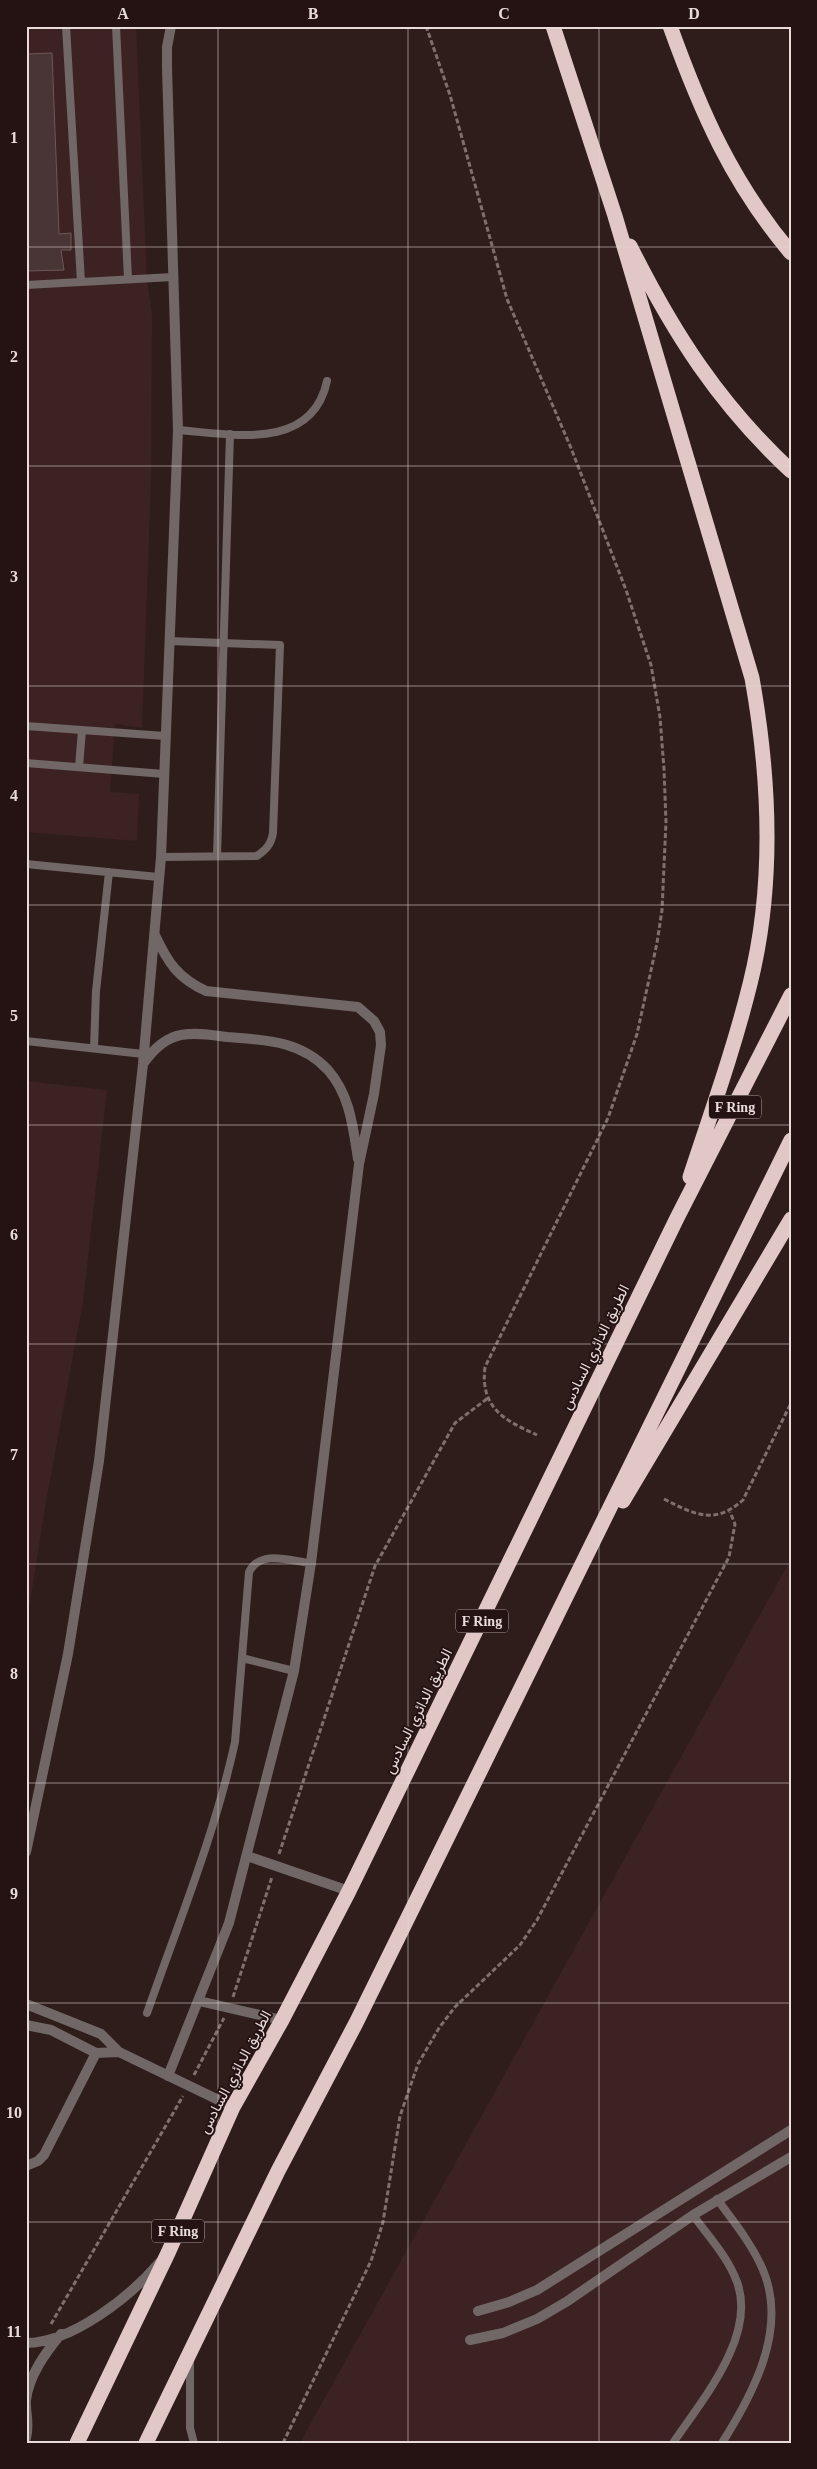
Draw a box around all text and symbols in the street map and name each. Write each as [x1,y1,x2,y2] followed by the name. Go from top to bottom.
[117,5,129,22] text: A
[308,5,319,22] text: B
[498,5,510,22] text: C
[688,5,700,22] text: D
[10,129,18,146] text: 1
[10,348,18,365] text: 2
[10,568,18,585] text: 3
[10,787,18,804] text: 4
[10,1007,18,1024] text: 5
[709,1096,761,1118] road number: F Ring
[10,1226,18,1243] text: 6
[558,1282,637,1414] street label: الطريق الدائري السادس
[10,1446,18,1463] text: 7
[456,1610,508,1632] road number: F Ring
[381,1646,460,1778] street label: الطريق الدائري السادس
[10,1665,18,1682] text: 8
[10,1885,18,1902] text: 9
[196,2008,279,2139] street label: الطريق الدائري السادس
[6,2104,22,2121] text: 10
[152,2220,204,2242] road number: F Ring
[6,2323,22,2340] text: 11

